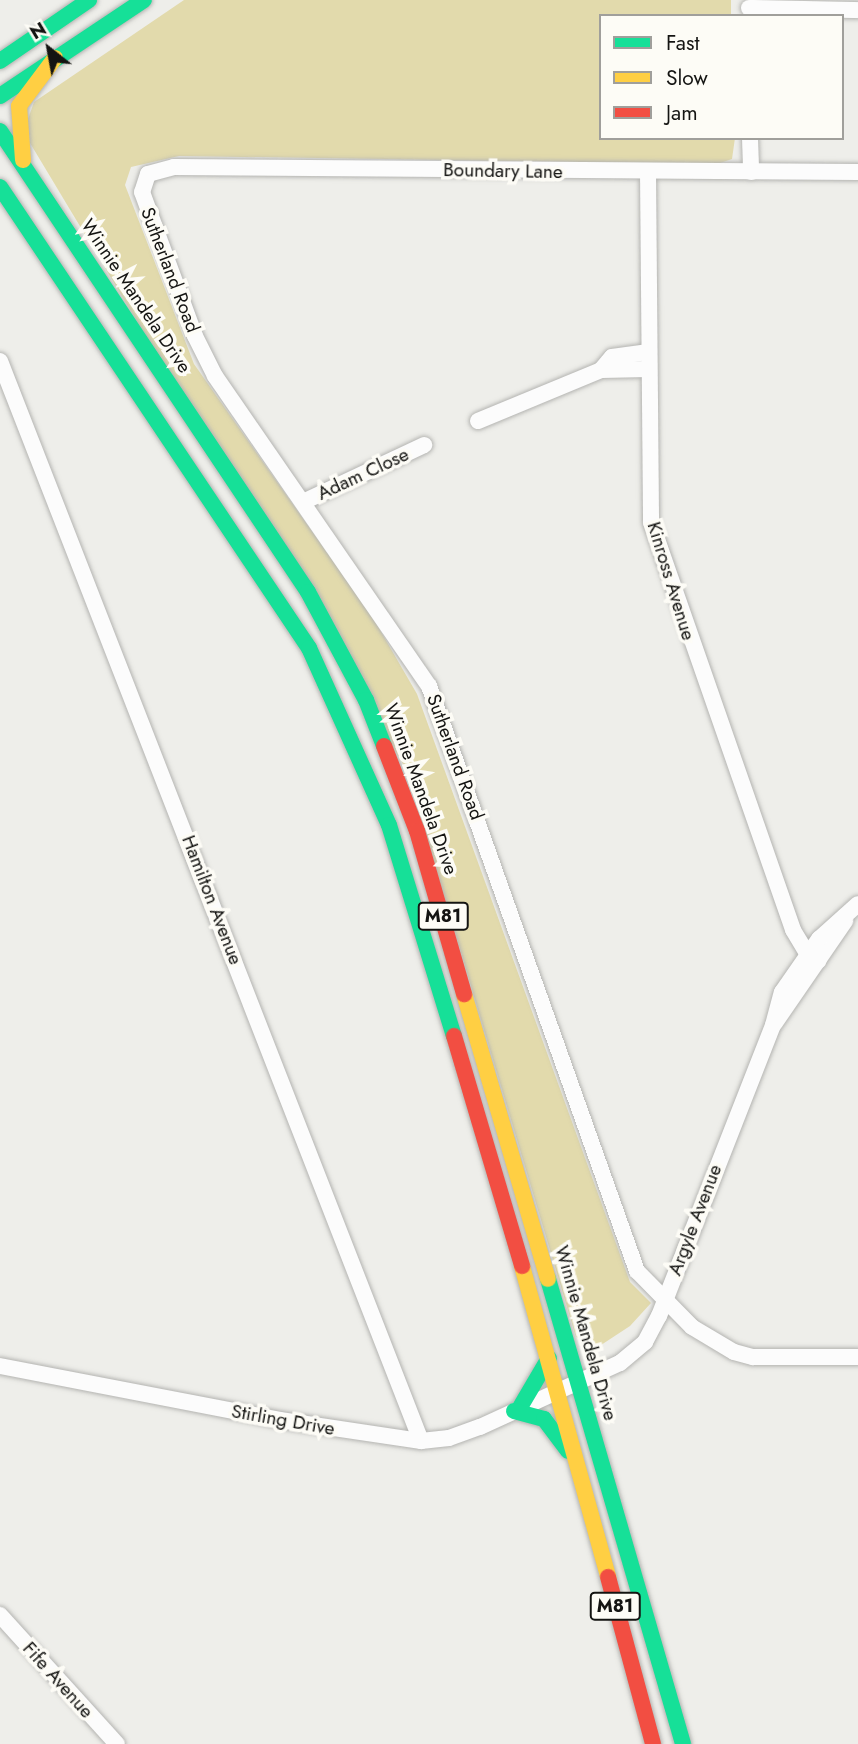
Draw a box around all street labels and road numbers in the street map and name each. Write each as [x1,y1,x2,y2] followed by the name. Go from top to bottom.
[443,159,563,183] street label: Boundary Lane
[136,204,204,336] street label: Sutherland Road
[76,215,196,377] street label: Winnie Mandela Drive
[314,443,412,505] street label: Adam Close
[642,519,700,643] street label: Kinross Avenue
[422,691,488,823] street label: Sutherland Road
[379,700,463,878] street label: Winnie Mandela Drive
[177,832,247,968] street label: Hamilton Avenue
[417,902,469,931] road number: M81
[663,1161,727,1279] street label: Argyle Avenue
[550,1243,622,1423] street label: Winnie Mandela Drive
[230,1400,336,1440] street label: Stirling Drive
[589,1591,641,1620] road number: M81
[18,1637,98,1723] street label: Fife Avenue

